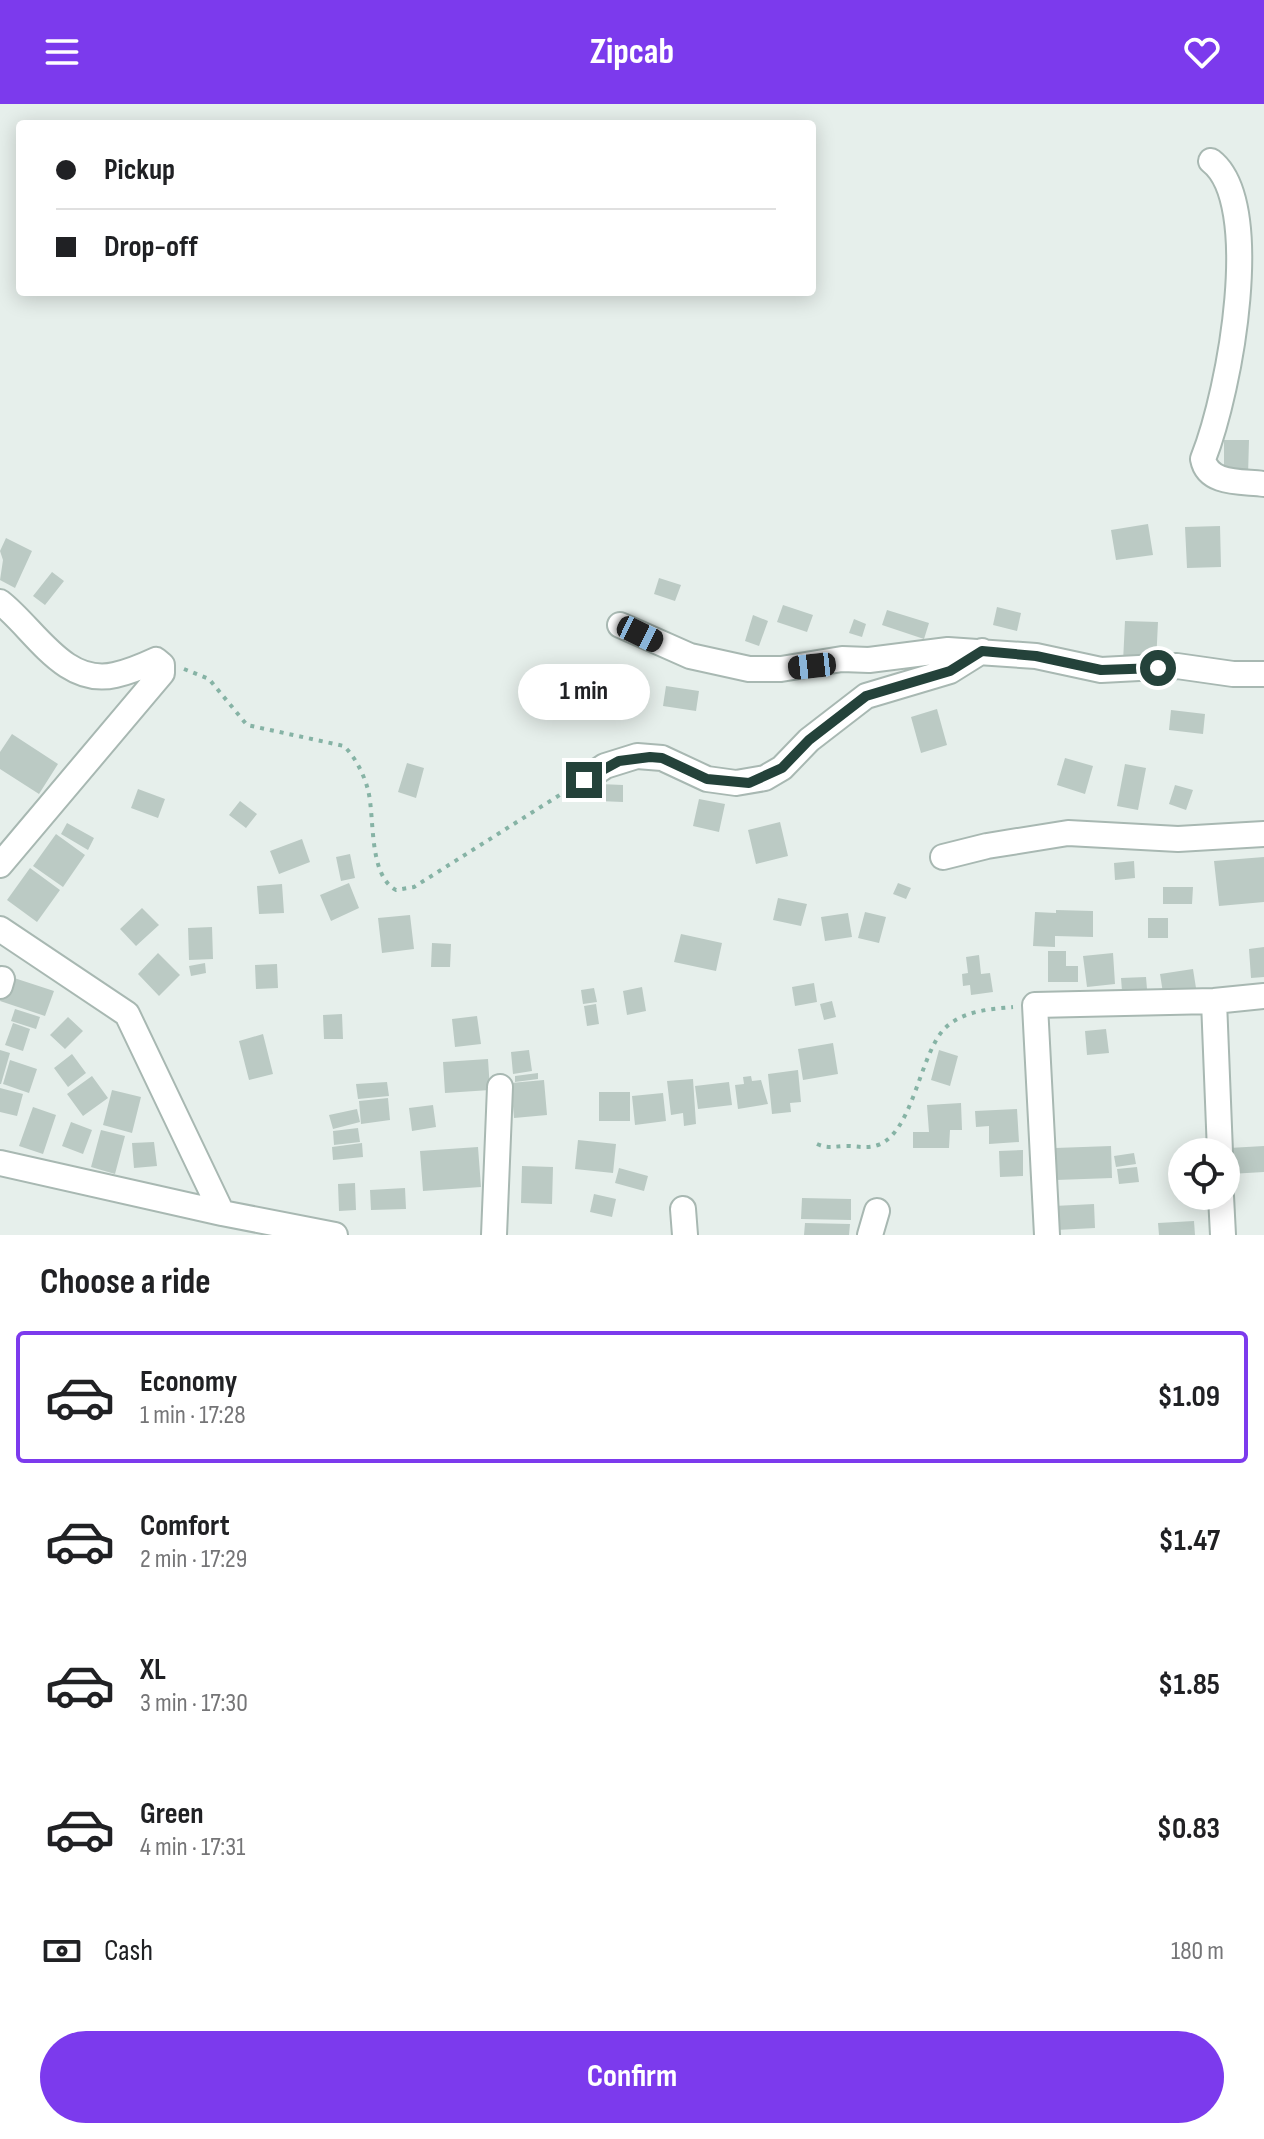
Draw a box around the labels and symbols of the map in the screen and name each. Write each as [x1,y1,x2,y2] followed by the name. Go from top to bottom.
[613,613,667,655] car
[1140,650,1176,686] route start
[787,652,837,680] car
[518,664,650,720] callout: 1 min
[566,762,602,798] route end

